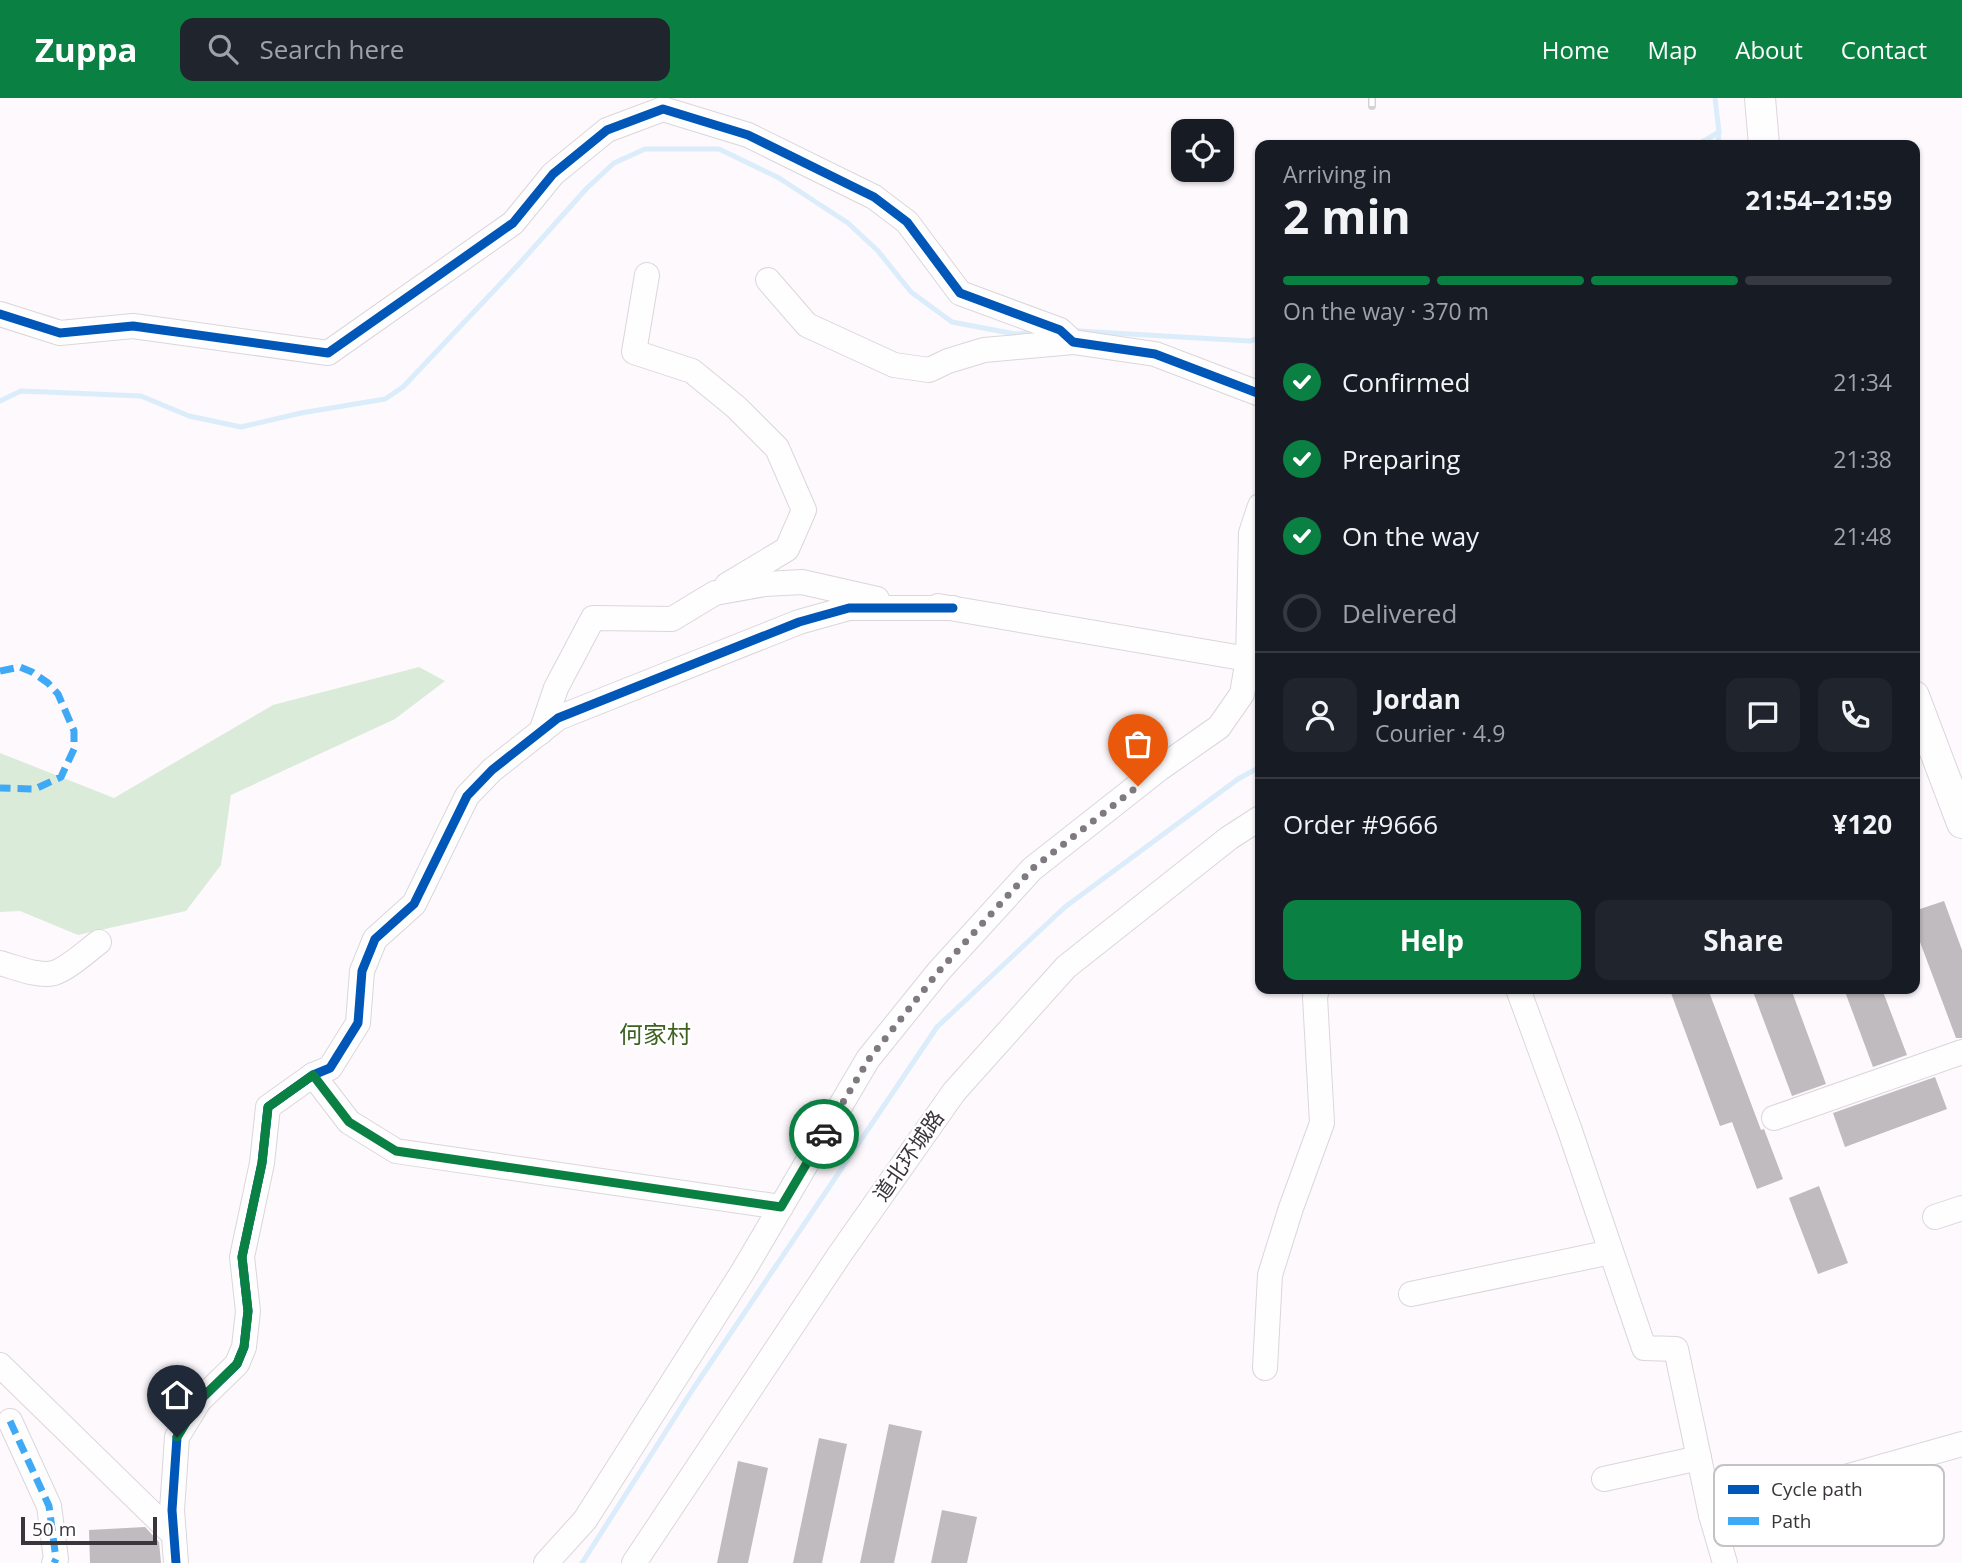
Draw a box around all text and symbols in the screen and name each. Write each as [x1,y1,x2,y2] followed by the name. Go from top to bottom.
[180,18,670,81] search box
[35,27,138,72] text: Zuppa
[204,30,242,68] icon: search
[260,31,404,67] text: Search here
[1542,33,1610,66] text: Home
[1648,33,1697,66] text: Map
[1735,33,1803,66] text: About
[1841,33,1927,66] text: Contact
[1171,119,1234,182] map controls
[1171,119,1234,182] button: locate
[1283,158,1392,190] text: Arriving in
[1745,182,1892,218] text: 21:54–21:59
[1283,185,1411,247] text: 2 min
[1283,295,1489,327] text: On the way · 370 m
[1283,363,1321,401] icon: check
[1342,364,1470,400] text: Confirmed
[1833,366,1892,398] text: 21:34
[1283,440,1321,478] icon: check
[1342,441,1460,477] text: Preparing
[1833,443,1892,475] text: 21:38
[1283,517,1321,555] icon: check
[1342,518,1479,554] text: On the way
[1833,520,1892,552] text: 21:48
[1342,595,1457,631] text: Delivered
[1283,678,1357,752] button: person
[1726,678,1800,752] button: chat
[1818,678,1892,752] button: phone
[1375,681,1461,717] text: Jordan
[1108,714,1168,786] pin
[1375,717,1505,749] text: Courier · 4.9
[1119,725,1157,763] icon: bag
[1283,806,1438,842] text: Order #9666
[1833,806,1892,842] text: ¥120
[1283,900,1581,980] button: Help
[1595,900,1892,980] button: Share
[619,1017,691,1050] district label: 何家村
[789,1099,859,1169] courier
[867,1104,950,1206] street label: 道北环城路
[805,1115,843,1153] icon: car
[147,1365,207,1437] pin
[158,1376,196,1414] icon: home
[1714,1465,1944,1546] legend
[1771,1476,1863,1502] text: Cycle path
[1771,1508,1811,1534] text: Path
[21,1514,158,1546] scale bar
[32,1516,76,1542] text: 50 m

